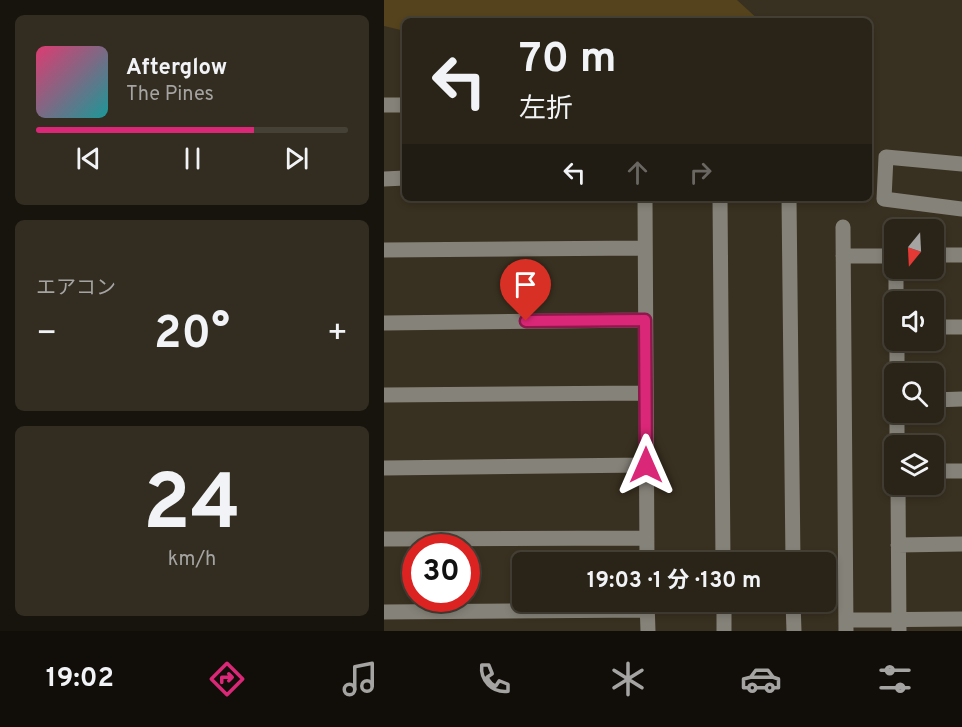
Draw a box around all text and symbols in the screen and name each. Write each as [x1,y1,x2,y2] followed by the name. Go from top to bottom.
[519,34,617,87] text: 70 m
[420,42,498,120] icon: left
[126,55,227,82] text: Afterglow
[126,82,214,108] text: The Pines
[519,93,573,127] text: 左折
[72,142,105,175] icon: previous
[176,142,209,175] icon: pause
[280,142,313,175] icon: next
[558,156,591,189] icon: left
[621,156,654,189] icon: ahead
[684,156,717,189] icon: right
[884,219,944,279] north arrow
[884,219,944,495] map controls
[500,259,551,321] pin
[509,268,542,301] icon: arrive
[36,276,116,302] text: エアコン
[884,291,944,351] button: sound
[154,307,230,364] text: 20°
[36,314,57,356] text: −
[327,314,348,356] text: +
[884,363,944,423] button: search
[614,433,678,497] position arrow
[884,435,944,495] button: layers
[143,458,241,557] text: 24
[402,534,480,612] speed limit sign: 30
[168,547,216,573] text: km/h
[587,568,761,595] text: 19:03 · 1 分 · 130 m
[206,658,248,700] icon: directions
[339,658,381,700] icon: music
[473,658,515,700] icon: phone
[607,658,649,700] icon: climate
[740,658,782,700] icon: car
[874,658,916,700] icon: filters
[46,662,114,696] text: 19:02

